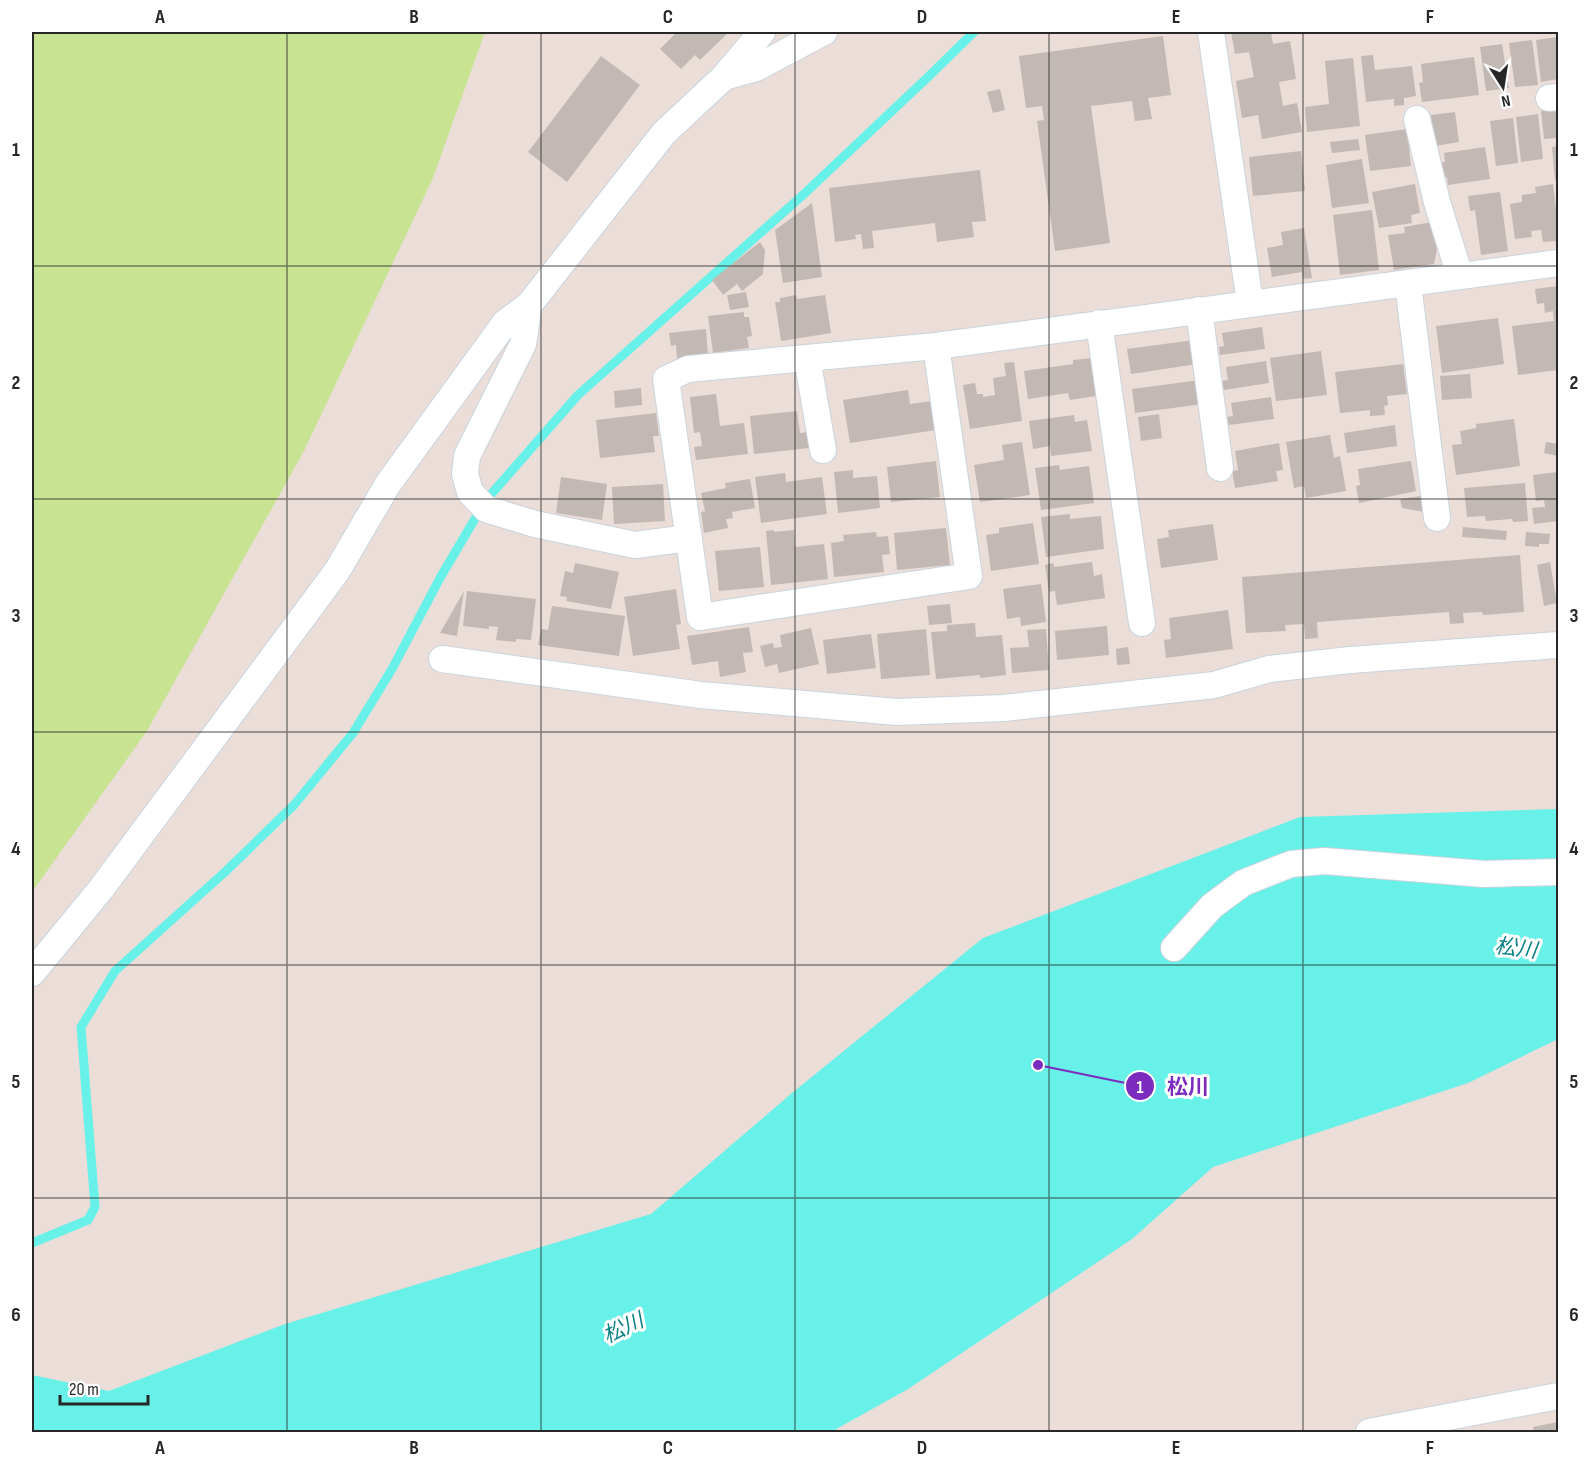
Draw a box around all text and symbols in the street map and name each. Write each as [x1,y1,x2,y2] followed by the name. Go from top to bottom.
[154,5,165,29] text: A
[409,5,419,29] text: B
[663,5,673,29] text: C
[917,5,927,29] text: D
[1172,5,1180,29] text: E
[1426,5,1434,29] text: F
[1473,57,1533,117] north arrow
[1500,90,1512,110] text: N
[12,138,20,162] text: 1
[1570,138,1578,162] text: 1
[12,371,20,395] text: 2
[1570,371,1578,395] text: 2
[12,604,21,628] text: 3
[1570,604,1579,628] text: 3
[11,837,21,861] text: 4
[1569,837,1579,861] text: 4
[1494,934,1540,964] water label: 松川
[1125,1067,1221,1106] callout: 松川
[12,1070,21,1094] text: 5
[1570,1070,1579,1094] text: 5
[1167,1075,1209,1100] text: 松川
[1136,1077,1144,1098] text: 1
[11,1303,21,1327] text: 6
[1569,1303,1579,1327] text: 6
[599,1307,649,1349] water label: 松川
[60,1368,148,1406] scale bar
[69,1379,99,1400] text: 20 m
[154,1436,165,1460] text: A
[409,1436,419,1460] text: B
[663,1436,673,1460] text: C
[917,1436,927,1460] text: D
[1172,1436,1180,1460] text: E
[1426,1436,1434,1460] text: F

